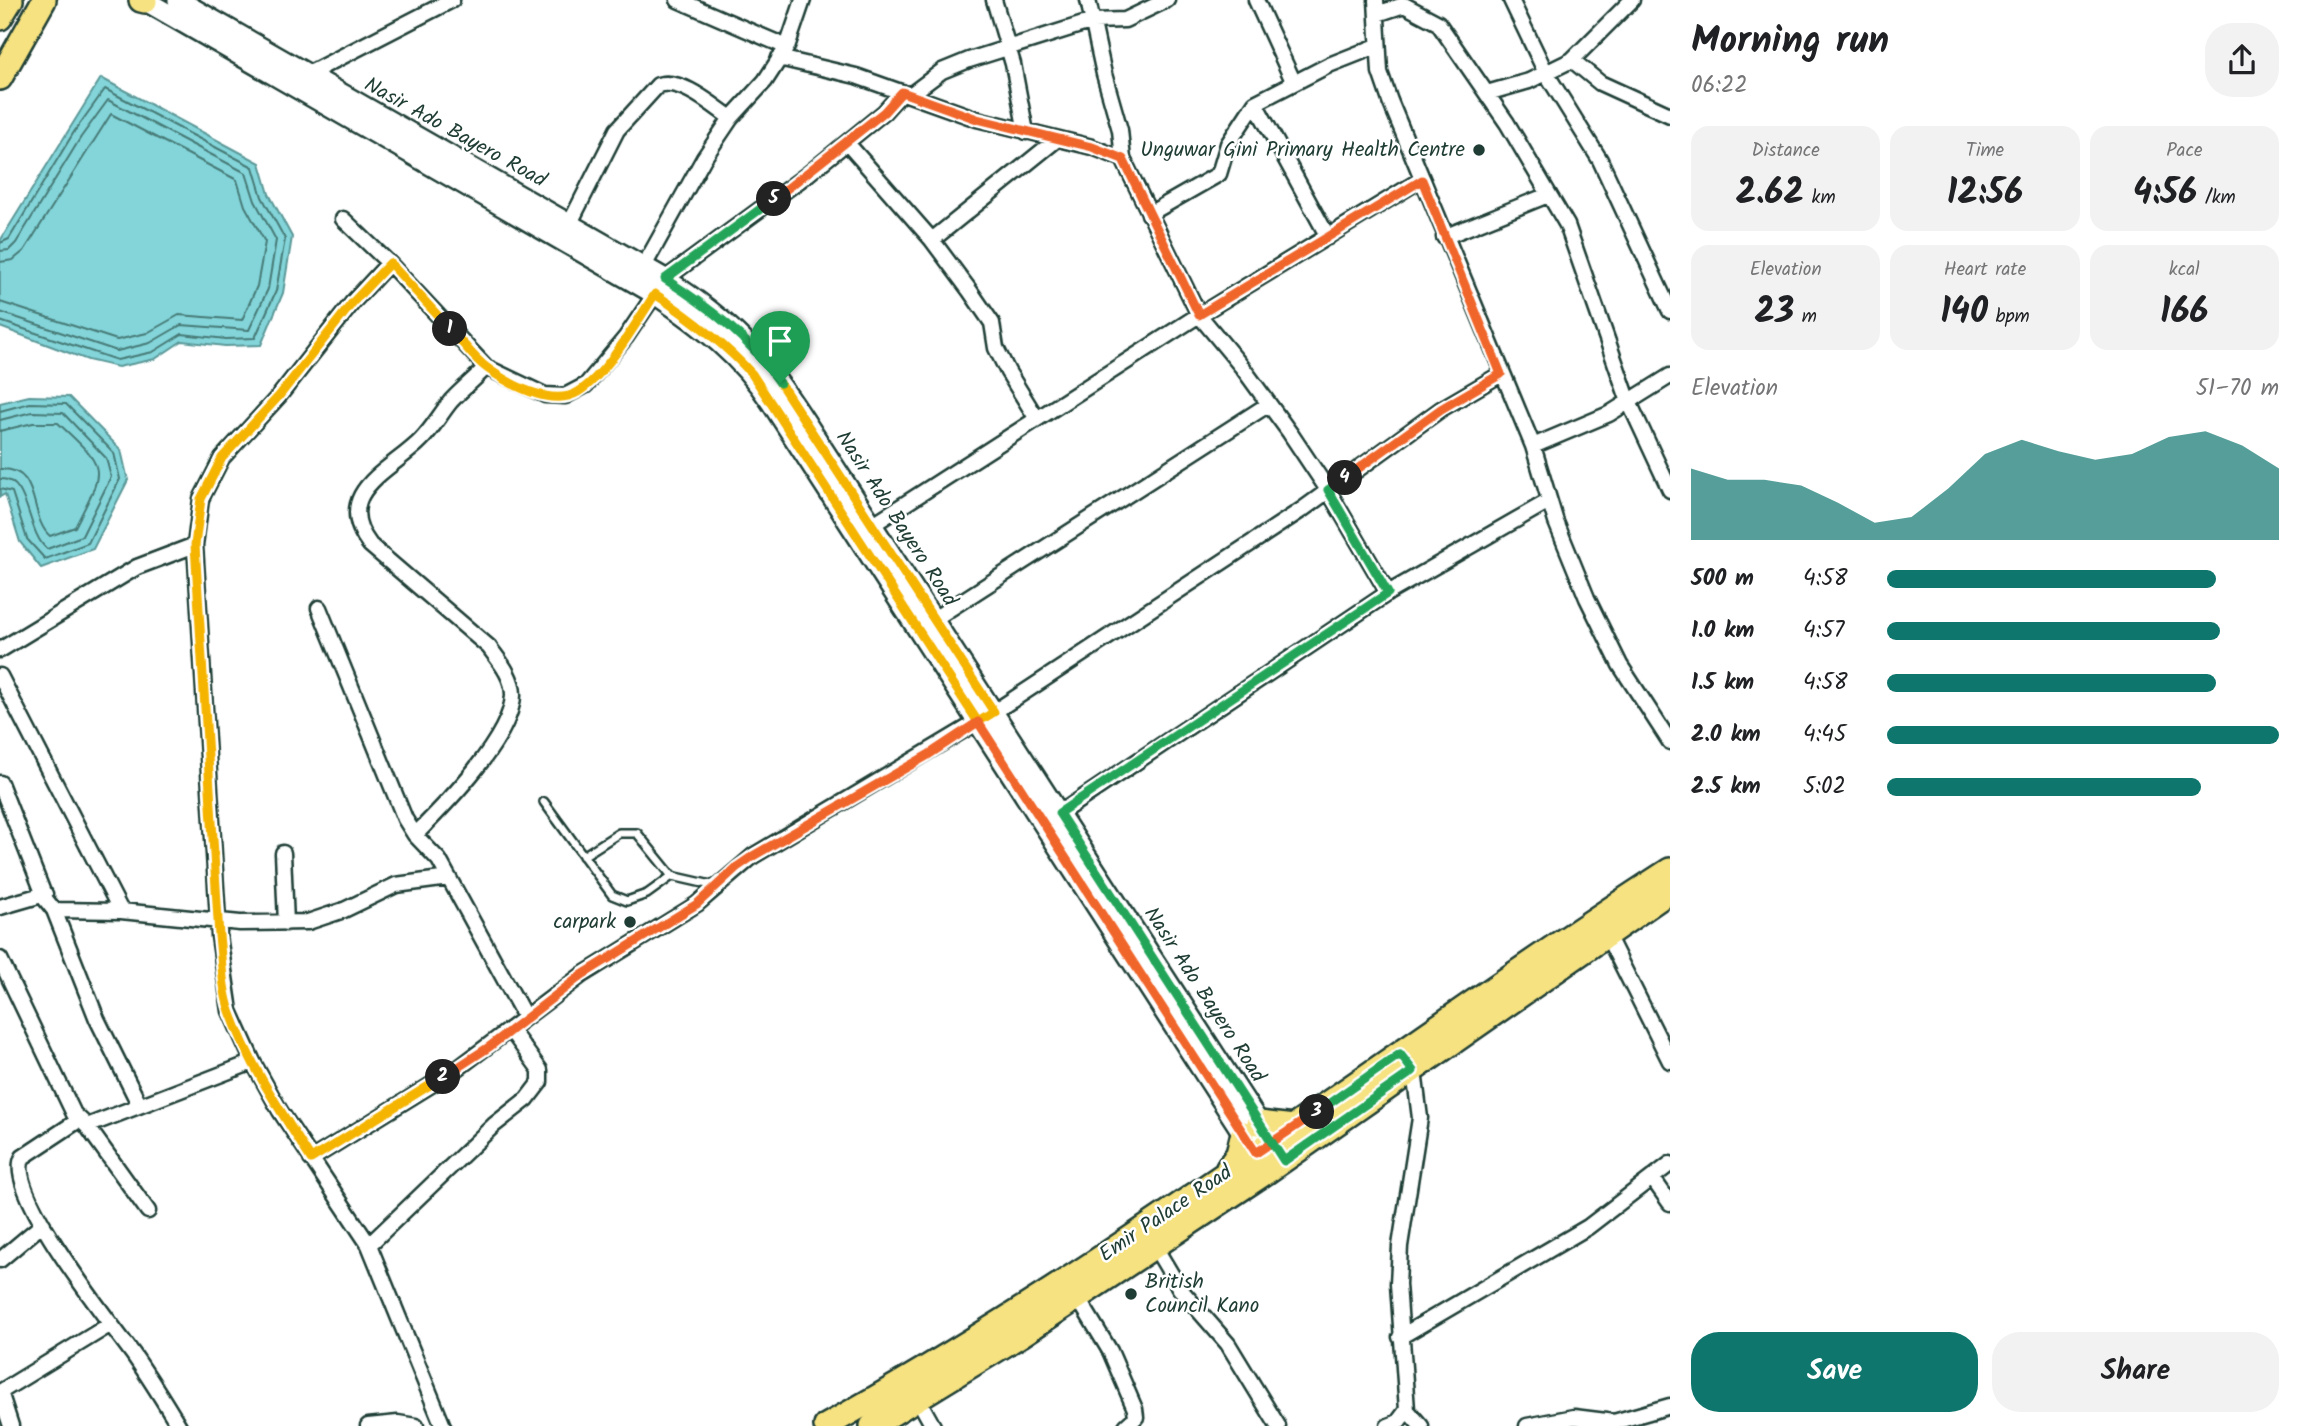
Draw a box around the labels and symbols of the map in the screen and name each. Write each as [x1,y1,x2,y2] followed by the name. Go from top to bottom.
[358,69,553,197] street label: Nasir Ado Bayero Road
[1140,134,1466,167] place label: Unguwar Gini Primary Health Centre
[1471,142,1487,158] marker: Unguwar Gini Primary Health Centre
[756,182,792,216] pin: 5
[750,311,810,383] pin
[433,312,468,346] pin: 1
[827,424,966,614] street label: Nasir Ado Bayero Road
[1328,461,1362,496] pin: 4
[1135,900,1274,1090] street label: Nasir Ado Bayero Road
[553,906,616,939] place label: carpark
[622,914,638,930] marker: carpark
[426,1060,460,1094] pin: 2
[1300,1094,1334,1130] pin: 3
[1093,1157,1240,1271] street label: Emir Palace Road
[1145,1266,1259,1323] place label: British Council Kano
[1123,1286,1139,1302] marker: British Council Kano

